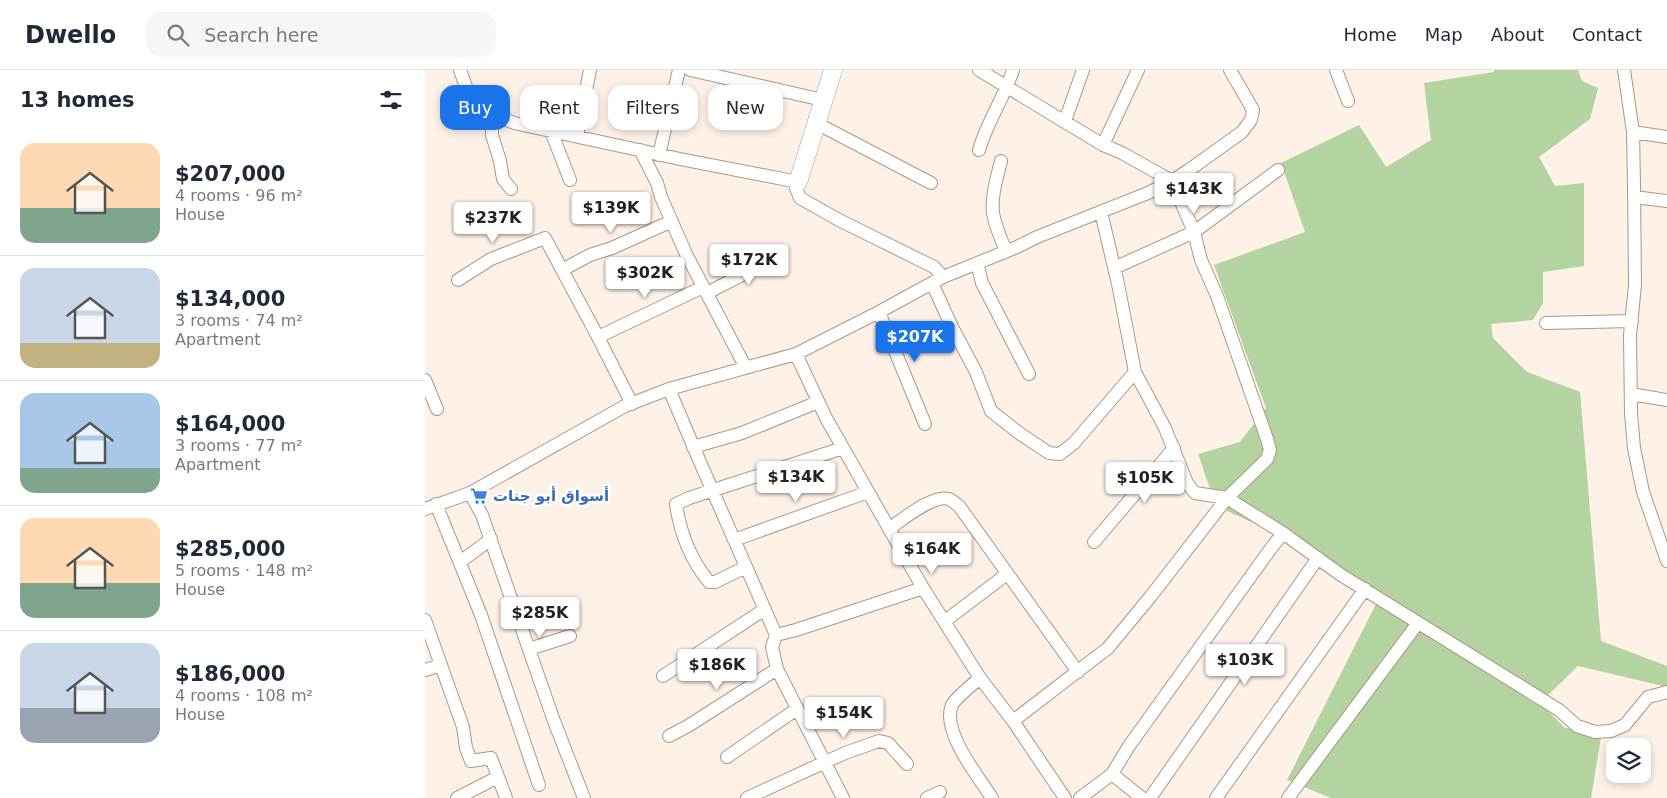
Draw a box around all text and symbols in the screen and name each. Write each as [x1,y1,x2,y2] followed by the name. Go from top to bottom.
[146,12,496,57] search box
[25,21,116,49] text: Dwello
[164,21,192,49] icon: search
[204,24,318,46] text: Search here
[1344,24,1397,45] text: Home
[1425,24,1463,45] text: Map
[1491,24,1544,45] text: About
[1572,24,1642,45] text: Contact
[440,85,510,130] chip: Buy
[520,85,598,130] chip: Rent
[608,85,698,130] chip: Filters
[708,85,783,130] chip: New
[377,86,405,114] icon: filters
[20,88,135,112] text: 13 homes
[175,162,285,186] text: $207,000
[60,163,120,223] icon: home
[1159,172,1229,215] pin: $143K
[1166,179,1222,198] text: $143K
[175,186,303,205] text: 4 rooms · 96 m²
[576,191,646,234] pin: $139K
[583,198,639,217] text: $139K
[458,202,528,244] pin: $237K
[175,205,225,224] text: House
[465,208,521,227] text: $237K
[714,244,784,286] pin: $172K
[721,250,777,269] text: $172K
[610,256,680,299] pin: $302K
[617,263,673,282] text: $302K
[175,287,285,311] text: $134,000
[60,288,120,348] icon: home
[175,311,303,330] text: 3 rooms · 74 m²
[880,320,950,363] pin: $207K
[887,327,943,346] text: $207K
[175,330,261,349] text: Apartment
[175,412,285,436] text: $164,000
[60,413,120,473] icon: home
[175,436,303,455] text: 3 rooms · 77 m²
[175,455,261,474] text: Apartment
[761,460,831,503] pin: $134K
[1110,462,1180,504] pin: $105K
[768,467,824,486] text: $134K
[1117,468,1173,487] text: $105K
[469,486,489,506] supermarket icon: أسواق أبو جنات
[493,486,609,505] place label: أسواق أبو جنات
[897,532,967,575] pin: $164K
[175,537,285,561] text: $285,000
[60,538,120,598] icon: home
[904,539,960,558] text: $164K
[175,561,313,580] text: 5 rooms · 148 m²
[175,580,225,599] text: House
[505,596,575,639] pin: $285K
[512,603,568,622] text: $285K
[1210,644,1280,686] pin: $103K
[682,648,752,691] pin: $186K
[1217,650,1273,669] text: $103K
[689,655,745,674] text: $186K
[175,662,285,686] text: $186,000
[60,663,120,723] icon: home
[175,686,313,705] text: 4 rooms · 108 m²
[809,696,879,739] pin: $154K
[816,703,872,722] text: $154K
[175,705,225,724] text: House
[1606,738,1651,783] map controls
[1606,738,1651,783] button: layers

